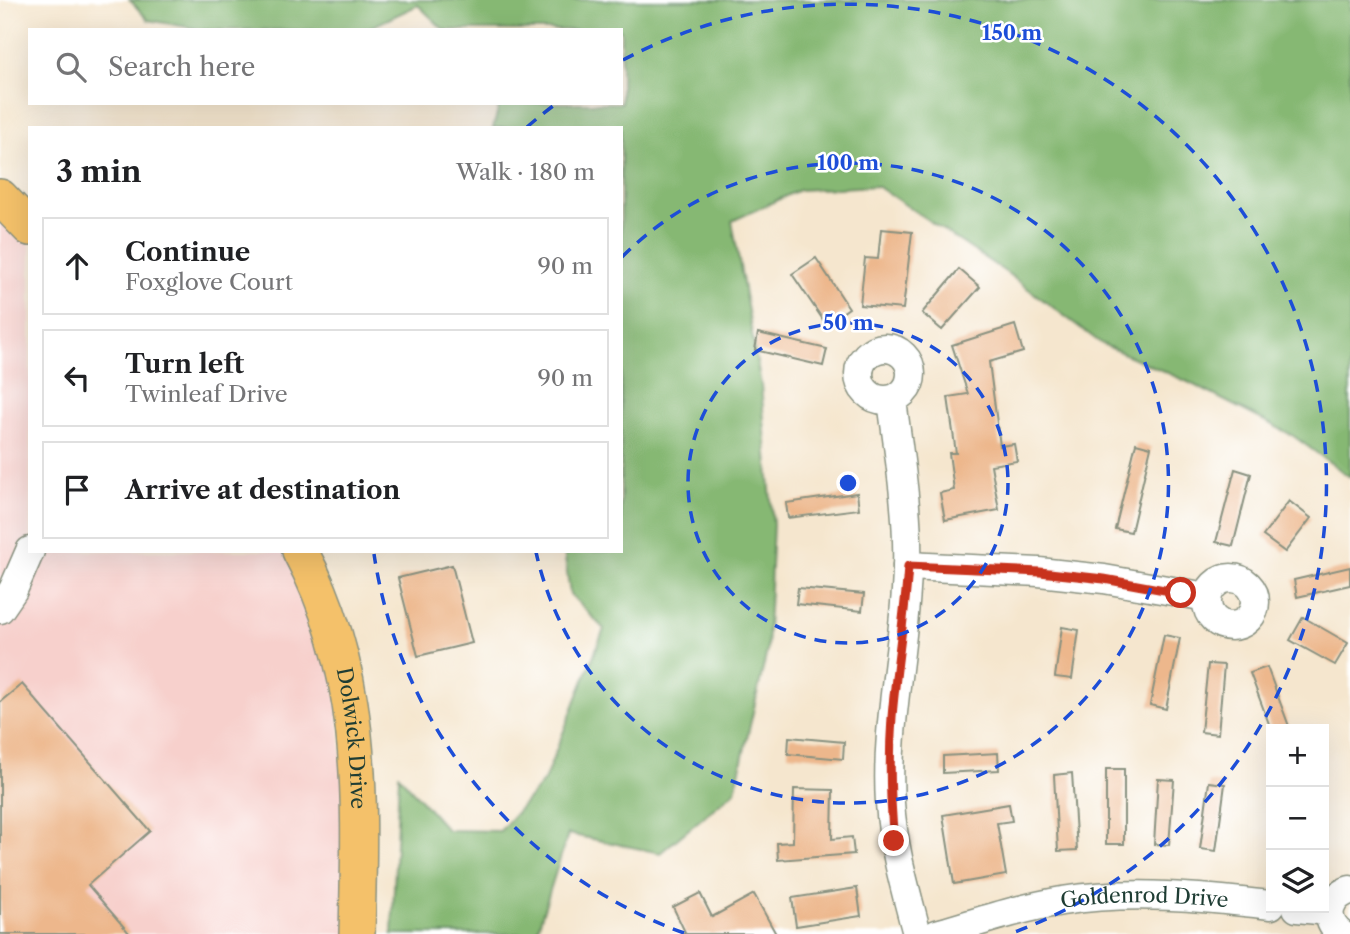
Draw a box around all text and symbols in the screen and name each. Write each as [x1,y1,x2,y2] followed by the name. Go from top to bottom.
[982,20,1042,45] text: 150 m
[28,28,623,105] search box
[52,48,90,86] icon: search
[108,51,255,83] text: Search here
[817,150,879,175] text: 100 m
[56,153,142,190] text: 3 min
[456,158,595,186] text: Walk · 180 m
[125,236,250,268] text: Continue
[58,247,96,285] icon: ahead
[537,252,593,280] text: 90 m
[125,268,293,296] text: Foxglove Court
[822,310,874,335] text: 50 m
[125,348,244,380] text: Turn left
[58,359,96,397] icon: left
[537,364,593,392] text: 90 m
[125,380,288,408] text: Twinleaf Drive
[58,471,96,509] icon: arrive
[836,471,860,495] centre of rings
[125,474,400,506] text: Arrive at destination
[1165,577,1196,608] route start
[331,665,371,809] street label: Dolwick Drive
[1266,724,1329,913] map controls
[1266,724,1329,787] button: +
[1266,787,1329,850] button: −
[878,825,909,856] route end
[1266,850,1329,913] button: layers
[1059,882,1230,913] street label: Goldenrod Drive

